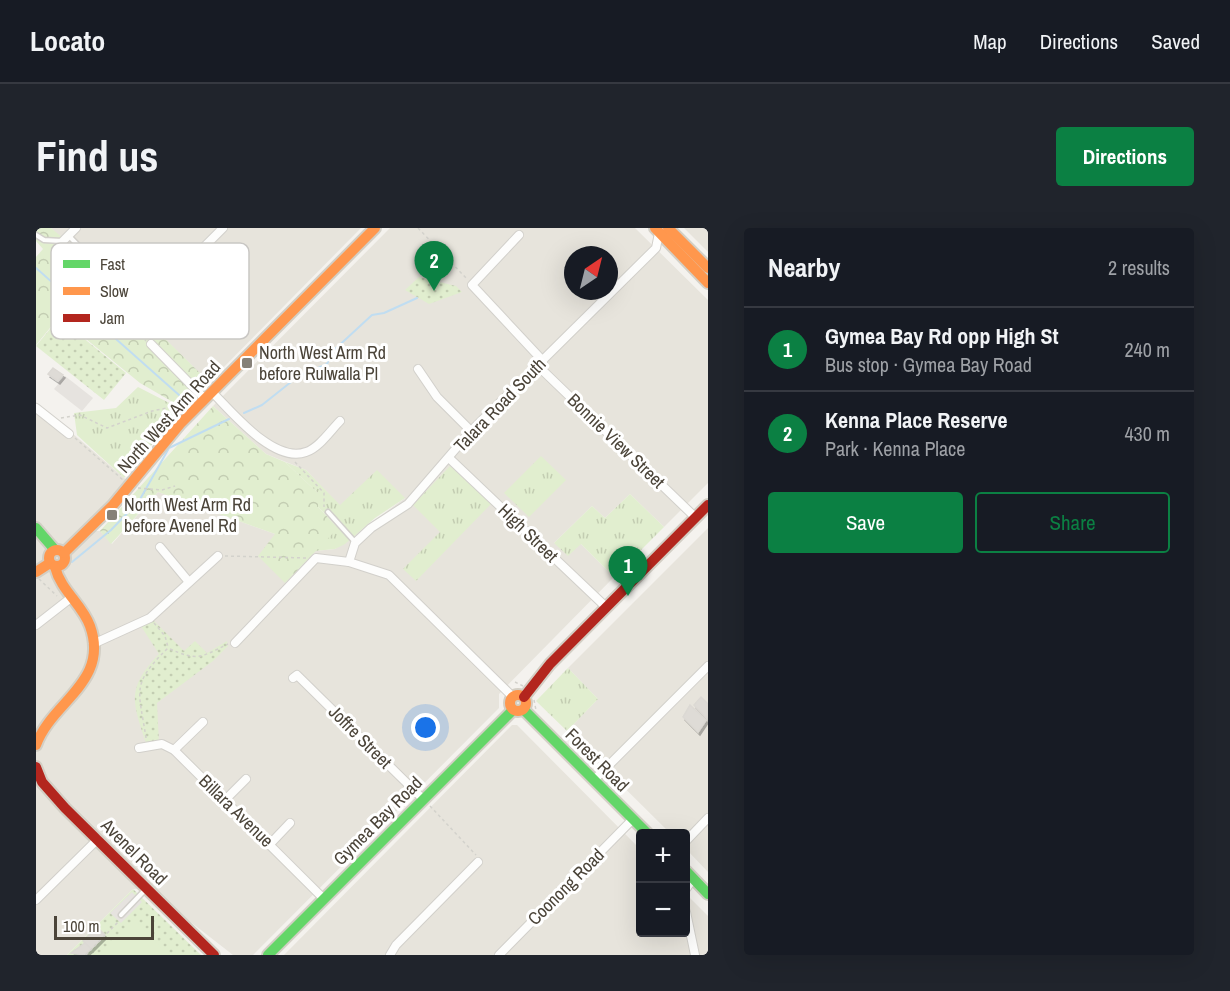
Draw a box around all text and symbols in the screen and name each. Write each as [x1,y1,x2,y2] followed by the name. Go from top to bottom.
[30,22,105,60] text: Locato
[973,27,1007,56] text: Map
[1040,27,1118,56] text: Directions
[1151,27,1200,56] text: Saved
[1056,127,1194,186] button: Directions
[36,128,158,184] text: Find us
[414,242,454,291] pin: 2
[51,243,249,339] legend
[564,246,618,300] north arrow
[768,250,840,285] text: Nearby
[100,253,125,275] text: Fast
[1108,254,1170,281] text: 2 results
[100,280,129,302] text: Slow
[100,307,125,329] text: Jam
[825,321,1059,351] text: Gymea Bay Rd opp High St
[783,336,792,363] text: 1
[1124,336,1170,363] text: 240 m
[259,340,386,386] place label: North West Arm Rd before Rulwalla Pl
[825,351,1032,378] text: Bus stop · Gymea Bay Road
[448,352,551,457] street label: Talara Road South
[111,355,226,478] street label: North West Arm Road
[240,356,254,370] marker: North West Arm Rd before Rulwalla Pl
[562,388,671,494] street label: Bonnie View Street
[825,405,1008,435] text: Kenna Place Reserve
[783,420,792,447] text: 2
[1124,420,1170,447] text: 430 m
[825,435,965,462] text: Park · Kenna Place
[124,492,251,538] place label: North West Arm Rd before Avenel Rd
[768,492,963,553] button: Save
[975,492,1170,553] button: Share
[493,498,564,568] street label: High Street
[105,508,119,522] marker: North West Arm Rd before Avenel Rd
[608,546,648,596] pin: 1
[323,699,398,774] street label: Joffre Street
[411,713,440,742] your location
[560,722,635,797] street label: Forest Road
[194,769,279,853] street label: Billara Avenue
[328,771,428,871] street label: Gymea Bay Road
[95,812,173,890] street label: Avenel Road
[636,829,690,937] map controls
[636,829,690,883] button: +
[522,843,610,931] street label: Coonong Road
[636,883,690,937] button: −
[54,913,154,940] scale bar
[63,915,99,937] text: 100 m

